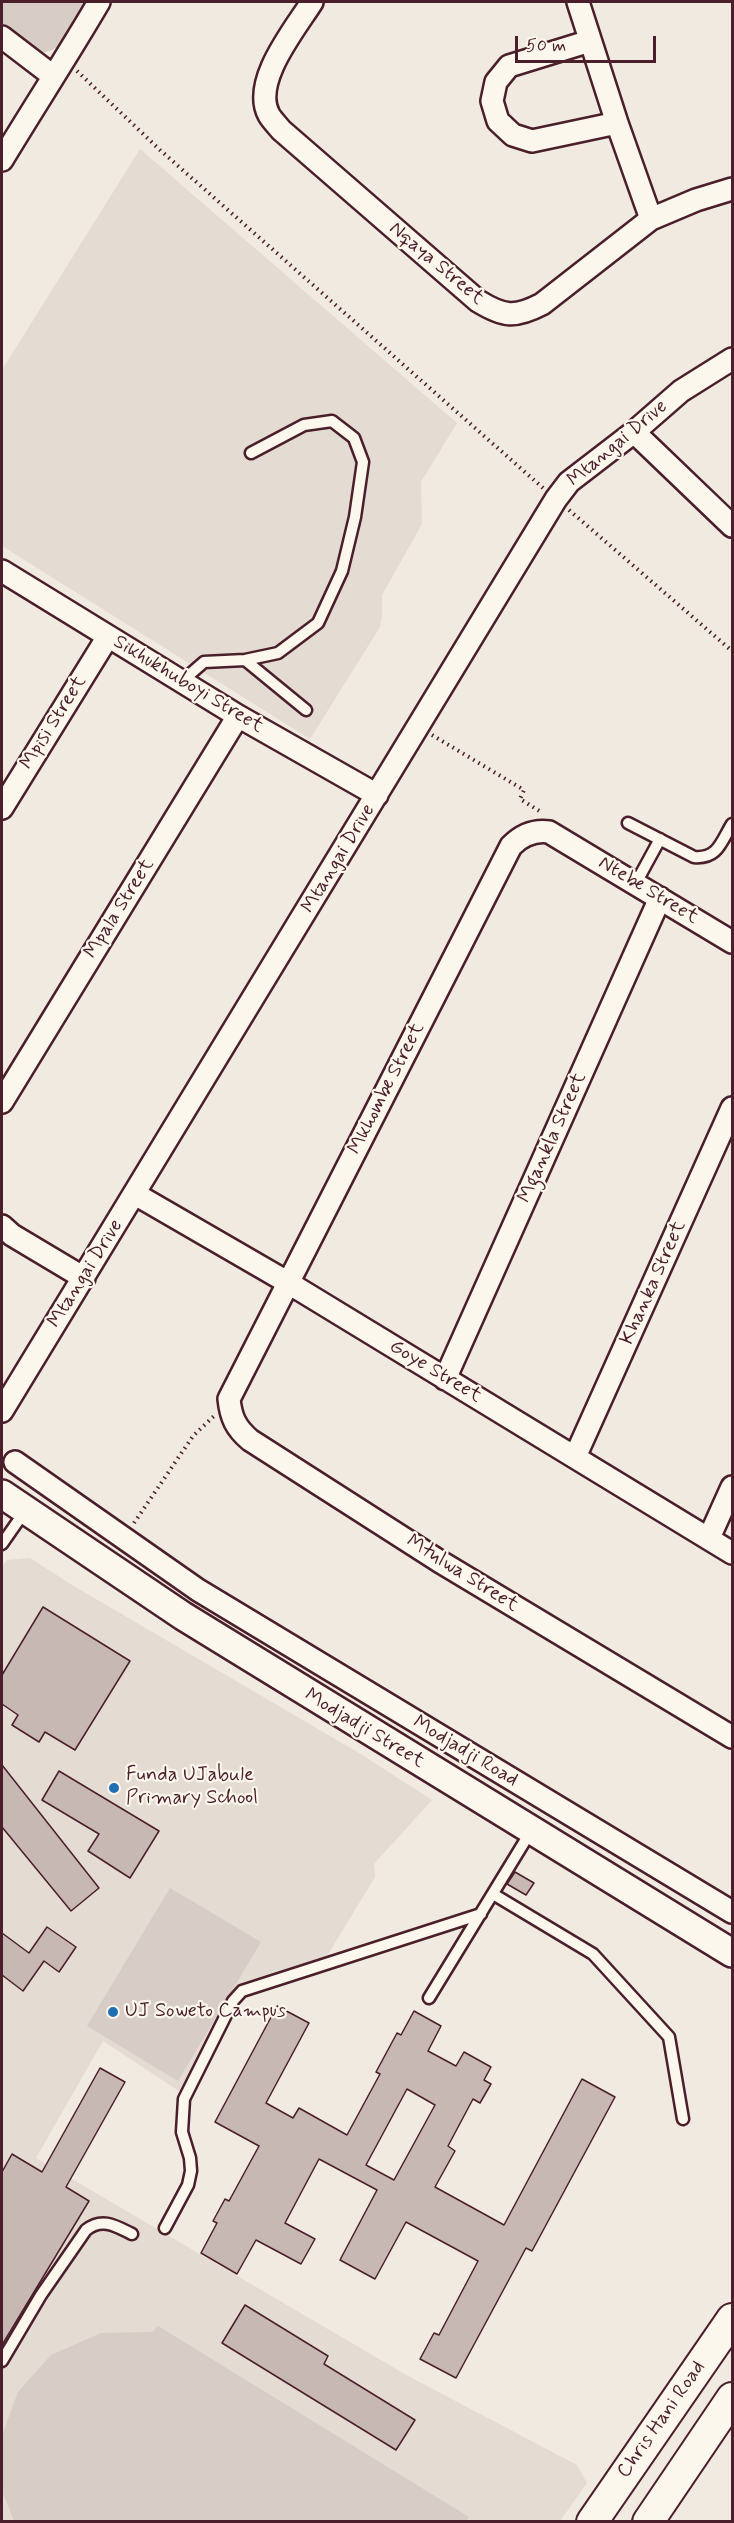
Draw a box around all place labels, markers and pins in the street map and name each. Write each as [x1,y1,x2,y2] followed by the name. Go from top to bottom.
[126,1764,258,1811] place label: Funda UJabule Primary School
[107,1781,121,1795] marker: Funda UJabule Primary School
[125,2000,286,2024] place label: UJ Soweto Campus
[106,2005,120,2019] marker: UJ Soweto Campus

